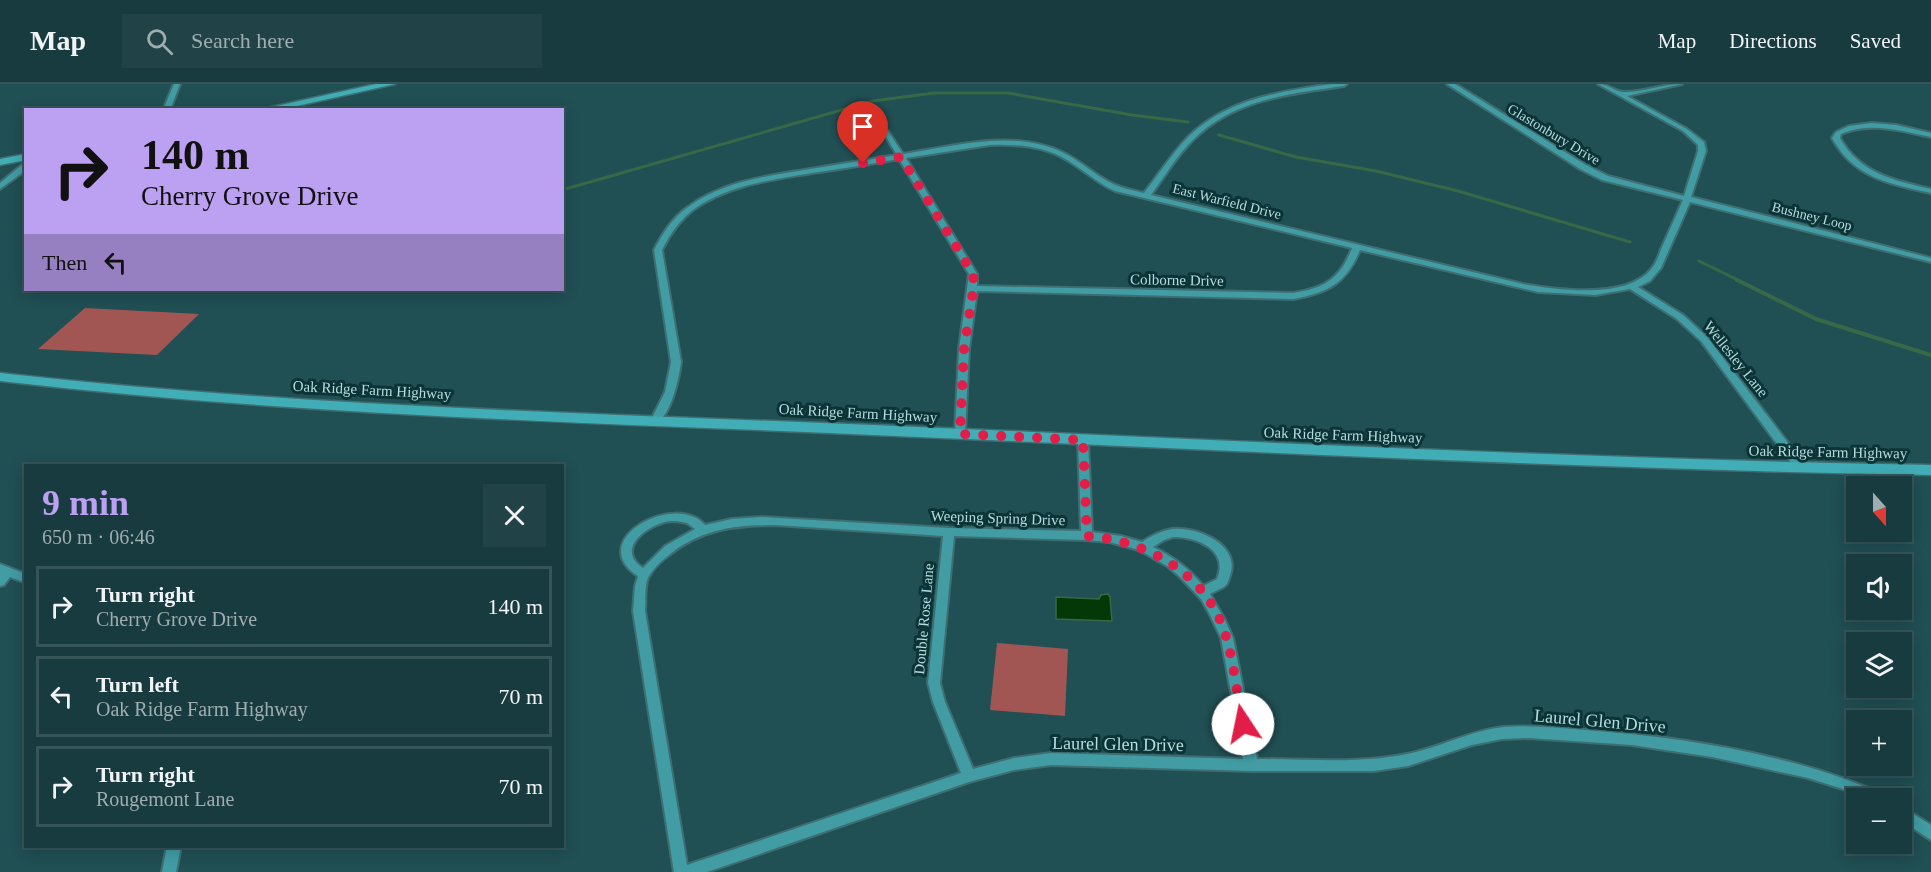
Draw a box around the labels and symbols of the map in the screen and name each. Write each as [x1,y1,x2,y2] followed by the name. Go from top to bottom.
[837,101,888,163] pin
[1505,101,1602,168] street label: Glastonbury Drive
[1171,181,1283,222] street label: East Warfield Drive
[1770,199,1854,234] street label: Bushney Loop
[1130,271,1224,289] street label: Colborne Drive
[1701,318,1772,400] street label: Wellesley Lane
[292,378,452,402] street label: Oak Ridge Farm Highway
[778,401,938,425] street label: Oak Ridge Farm Highway
[1263,424,1423,446] street label: Oak Ridge Farm Highway
[1749,443,1908,461] street label: Oak Ridge Farm Highway
[1846,476,1912,542] north arrow
[930,508,1066,528] street label: Weeping Spring Drive
[911,562,937,675] street label: Double Rose Lane
[1211,692,1275,756] position arrow
[1533,705,1667,737] street label: Laurel Glen Drive
[1052,733,1184,755] street label: Laurel Glen Drive

